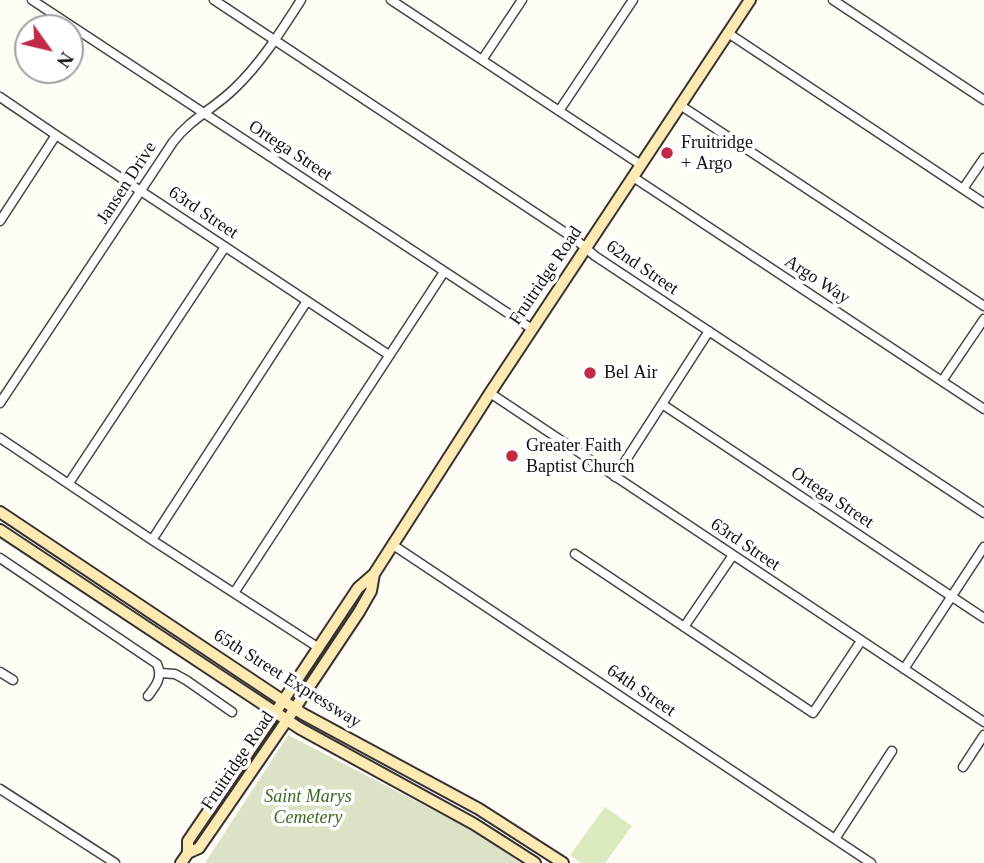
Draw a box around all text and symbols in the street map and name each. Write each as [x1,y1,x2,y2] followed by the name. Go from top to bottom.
[14,14,84,84] north arrow
[53,48,78,71] text: N
[244,116,336,186] street label: Ortega Street
[681,132,753,174] place label: Fruitridge + Argo
[92,138,162,228] street label: Jansen Drive
[659,145,675,161] marker: Fruitridge + Argo
[164,182,242,244] street label: 63rd Street
[505,223,587,329] street label: Fruitridge Road
[602,236,682,300] street label: 62nd Street
[780,251,854,309] street label: Argo Way
[604,362,657,384] place label: Bel Air
[582,365,598,381] marker: Bel Air
[526,435,634,478] place label: Greater Faith Baptist Church
[504,448,520,464] marker: Greater Faith Baptist Church
[786,462,878,534] street label: Ortega Street
[706,514,784,576] street label: 63rd Street
[209,625,365,733] street label: 65th Street Expressway
[602,660,680,722] street label: 64th Street
[197,708,279,814] street label: Fruitridge Road
[264,786,352,828] park label: Saint Marys Cemetery

